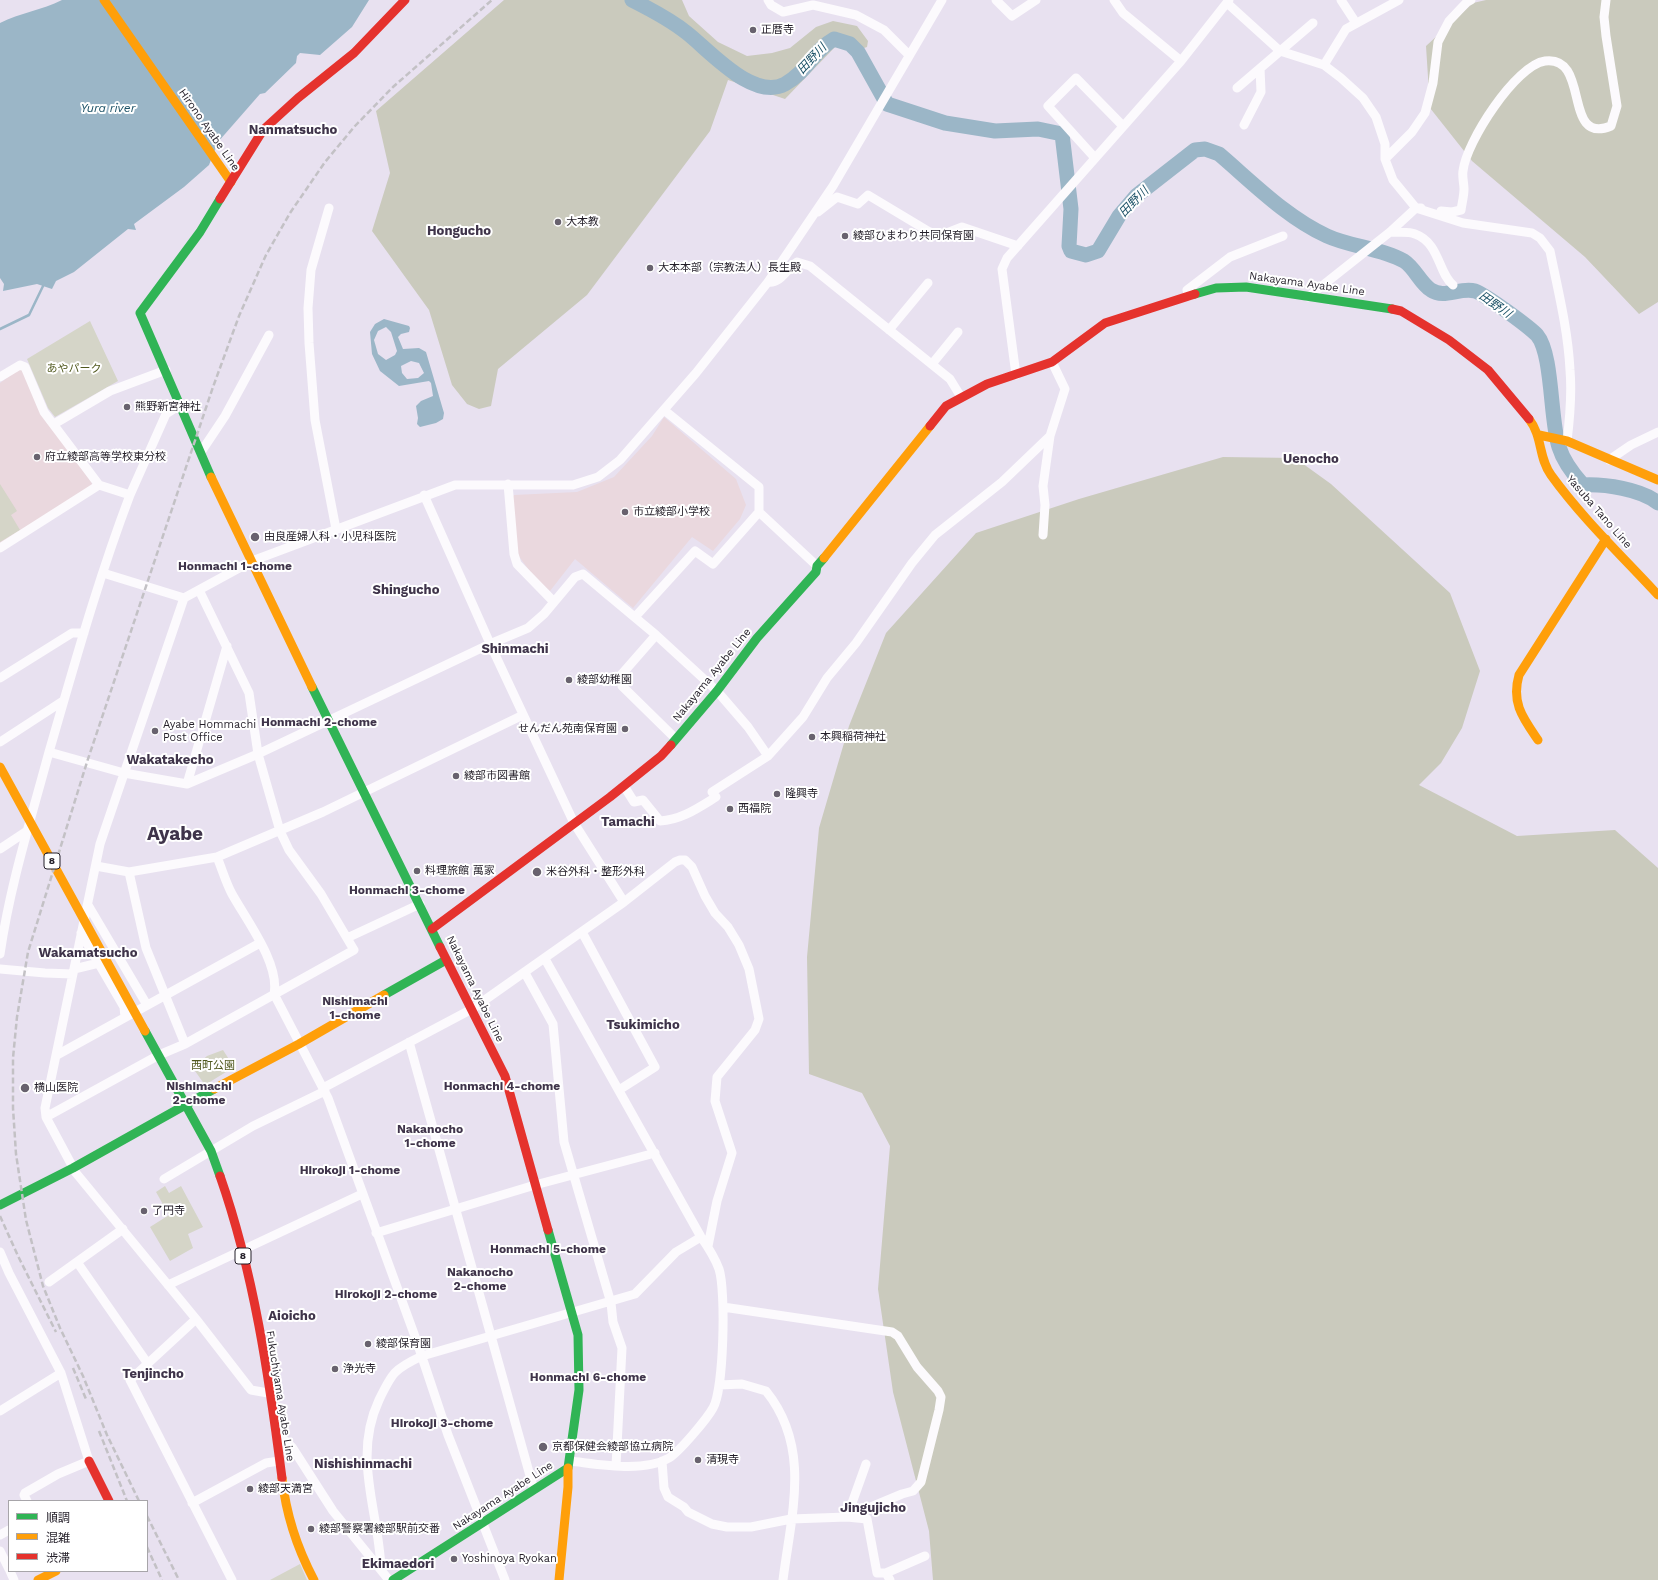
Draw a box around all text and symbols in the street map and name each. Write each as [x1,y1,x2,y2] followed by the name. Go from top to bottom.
[761,23,794,37] place label: 正暦寺
[748,25,758,35] marker: 正暦寺
[794,41,830,77] water label: 田野川
[176,86,242,174] street label: Hirono Ayabe Line
[81,101,135,115] water label: Yura river
[249,122,337,138] district label: Nanmatsucho
[1116,184,1152,220] water label: 田野川
[566,215,599,229] place label: 大本教
[553,217,563,227] marker: 大本教
[427,223,491,239] district label: Hongucho
[853,229,974,243] place label: 綾部ひまわり共同保育園
[840,231,850,241] marker: 綾部ひまわり共同保育園
[658,261,801,275] place label: 大本本部（宗教法人）長生殿
[645,263,655,273] marker: 大本本部（宗教法人）長生殿
[1248,269,1366,299] street label: Nakayama Ayabe Line
[1476,289,1514,321] water label: 田野川
[47,362,101,376] park label: あやパーク
[135,400,201,414] place label: 熊野新宮神社
[122,402,132,412] marker: 熊野新宮神社
[45,450,166,464] place label: 府立綾部高等学校東分校
[1283,451,1339,467] district label: Uenocho
[32,452,42,462] marker: 府立綾部高等学校東分校
[1564,473,1634,551] street label: Yasuba Tano Line
[633,505,710,519] place label: 市立綾部小学校
[620,507,630,517] marker: 市立綾部小学校
[264,530,396,544] place label: 由良産婦人科・小児科医院
[249,531,261,543] marker: 由良産婦人科・小児科医院
[178,559,292,573] district label: Honmachi 1-chome
[373,582,439,598] district label: Shingucho
[670,626,754,724] street label: Nakayama Ayabe Line
[481,641,549,657] district label: Shinmachi
[577,673,632,687] place label: 綾部幼稚園
[564,675,574,685] marker: 綾部幼稚園
[261,715,377,729] district label: Honmachi 2-chome
[163,718,256,744] place label: Ayabe Hommachi Post Office
[518,722,617,736] place label: せんだん苑南保育園
[620,724,630,734] marker: せんだん苑南保育園
[150,726,160,736] marker: Ayabe Hommachi Post Office
[820,730,886,744] place label: 本興稲荷神社
[807,732,817,742] marker: 本興稲荷神社
[126,752,214,768] district label: Wakatakecho
[464,769,530,783] place label: 綾部市図書館
[451,771,461,781] marker: 綾部市図書館
[785,787,818,801] place label: 隆興寺
[772,789,782,799] marker: 隆興寺
[738,802,771,816] place label: 西福院
[725,804,735,814] marker: 西福院
[601,814,655,830] district label: Tamachi
[147,823,203,845] district label: Ayabe
[44,853,60,869] road number: 8
[425,864,495,878] place label: 料理旅館 萬家
[546,865,645,879] place label: 米谷外科・整形外科
[412,866,422,876] marker: 料理旅館 萬家
[531,866,543,878] marker: 米谷外科・整形外科
[349,883,465,897] district label: Honmachi 3-chome
[444,934,506,1044] street label: Nakayama Ayabe Line
[39,945,137,961] district label: Wakamatsucho
[322,994,388,1022] district label: Nishimachi 1-chome
[606,1017,680,1033] district label: Tsukimicho
[191,1059,235,1073] park label: 西町公園
[166,1079,232,1107] district label: Nishimachi 2-chome
[444,1079,560,1093] district label: Honmachi 4-chome
[34,1081,78,1095] place label: 横山医院
[19,1082,31,1094] marker: 横山医院
[397,1122,463,1150] district label: Nakanocho 1-chome
[300,1163,400,1177] district label: Hirokoji 1-chome
[152,1204,185,1218] place label: 了円寺
[139,1206,149,1216] marker: 了円寺
[490,1242,606,1256] district label: Honmachi 5-chome
[235,1248,251,1264] road number: 8
[447,1265,513,1293] district label: Nakanocho 2-chome
[335,1287,437,1301] district label: Hirokoji 2-chome
[268,1308,316,1324] district label: Aioicho
[263,1330,297,1462] street label: Fukuchiyama Ayabe Line
[376,1337,431,1351] place label: 綾部保育園
[363,1339,373,1349] marker: 綾部保育園
[343,1362,376,1376] place label: 浄光寺
[330,1364,340,1374] marker: 浄光寺
[122,1366,184,1382] district label: Tenjincho
[530,1370,646,1384] district label: Honmachi 6-chome
[391,1416,493,1430] district label: Hirokoji 3-chome
[552,1440,673,1454] place label: 京都保健会綾部協立病院
[537,1441,549,1453] marker: 京都保健会綾部協立病院
[706,1453,739,1467] place label: 清現寺
[693,1455,703,1465] marker: 清現寺
[314,1456,412,1472] district label: Nishishinmachi
[450,1459,556,1533] street label: Nakayama Ayabe Line
[258,1482,313,1496] place label: 綾部天満宮
[245,1484,255,1494] marker: 綾部天満宮
[8,1500,148,1572] legend
[840,1500,906,1516] district label: Jingujicho
[46,1511,70,1525] text: 順調
[319,1522,440,1536] place label: 綾部警察署綾部駅前交番
[306,1524,316,1534] marker: 綾部警察署綾部駅前交番
[46,1531,70,1545] text: 混雑
[46,1551,70,1565] text: 渋滞
[462,1552,557,1566] place label: Yoshinoya Ryokan
[449,1554,459,1564] marker: Yoshinoya Ryokan
[362,1556,434,1572] district label: Ekimaedori

